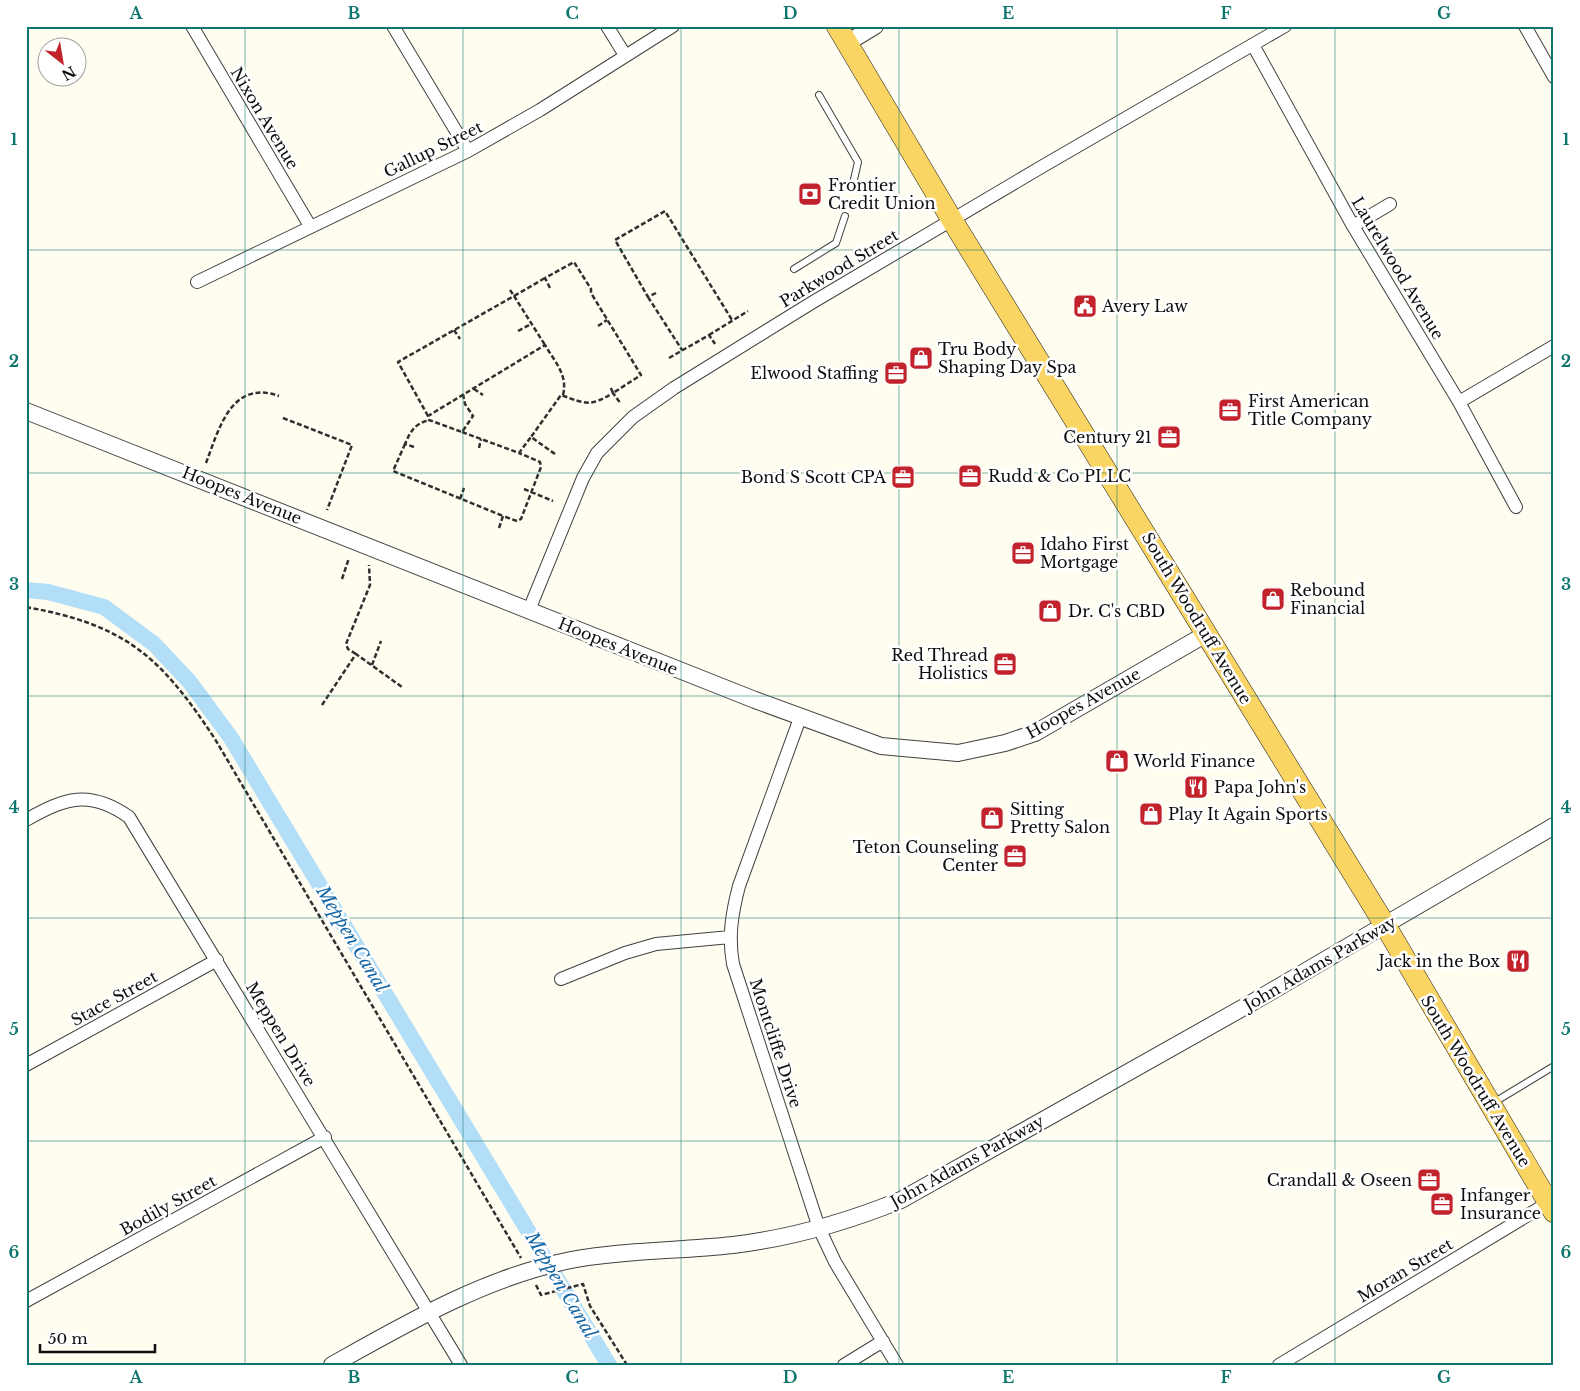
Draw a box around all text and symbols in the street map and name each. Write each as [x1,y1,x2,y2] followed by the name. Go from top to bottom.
[129,3,144,23] text: A
[348,3,361,23] text: B
[565,3,579,23] text: C
[783,3,797,23] text: D
[1002,3,1014,23] text: E
[1220,3,1232,23] text: F
[1437,3,1451,23] text: G
[38,38,88,88] north arrow
[58,62,79,84] text: N
[227,63,303,173] street label: Nixon Avenue
[380,116,486,182] street label: Gallup Street
[11,129,18,149] text: 1
[1563,129,1570,149] text: 1
[828,175,936,213] place label: Frontier Credit Union
[797,181,823,207] bank icon: Frontier Credit Union
[1347,193,1449,343] street label: Laurelwood Avenue
[776,225,902,311] street label: Parkwood Street
[1072,293,1098,319] public building icon: Avery Law
[1101,296,1188,316] place label: Avery Law
[938,339,1077,377] place label: Tru Body Shaping Day Spa
[908,345,934,371] shop icon: Tru Body Shaping Day Spa
[9,351,19,371] text: 2
[1561,351,1571,371] text: 2
[883,360,909,386] office icon: Elwood Staffing
[750,363,878,383] place label: Elwood Staffing
[1248,391,1373,429] place label: First American Title Company
[1217,397,1243,423] office icon: First American Title Company
[1156,424,1182,450] office icon: Century 21
[1063,427,1152,447] place label: Century 21
[179,462,305,528] street label: Hoopes Avenue
[957,463,983,489] office icon: Rudd & Co PLLC
[890,464,916,490] office icon: Bond S Scott CPA
[988,466,1131,486] place label: Rudd & Co PLLC
[741,467,887,487] place label: Bond S Scott CPA
[1138,529,1256,707] street label: South Woodruff Avenue
[1040,534,1129,572] place label: Idaho First Mortgage
[1010,540,1036,566] office icon: Idaho First Mortgage
[9,574,19,594] text: 3
[1561,574,1571,594] text: 3
[1290,580,1365,618] place label: Rebound Financial
[1260,586,1286,612] shop icon: Rebound Financial
[1037,598,1063,624] shop icon: Dr. C's CBD
[1068,601,1165,621] place label: Dr. C's CBD
[555,613,681,679] street label: Hoopes Avenue
[891,645,988,683] place label: Red Thread Holistics
[992,651,1018,677] office icon: Red Thread Holistics
[1022,663,1144,743] street label: Hoopes Avenue
[1104,748,1130,774] shop icon: World Finance
[1133,751,1255,771] place label: World Finance
[1183,774,1209,800] restaurant icon: Papa John's
[1214,777,1306,797] place label: Papa John's
[9,797,19,817] text: 4
[1561,797,1571,817] text: 4
[1010,799,1110,837] place label: Sitting Pretty Salon
[1138,801,1164,827] shop icon: Play It Again Sports
[1168,804,1328,824] place label: Play It Again Sports
[979,805,1005,831] shop icon: Sitting Pretty Salon
[853,837,998,875] place label: Teton Counseling Center
[1002,843,1028,869] office icon: Teton Counseling Center
[311,881,393,997] water label: Meppen Canal
[1239,911,1400,1016] street label: John Adams Parkway
[1505,948,1531,974] restaurant icon: Jack in the Box
[1377,951,1500,971] place label: Jack in the Box
[67,966,161,1030] street label: Stace Street
[746,976,806,1110] street label: Montcliffe Drive
[242,978,320,1090] street label: Meppen Drive
[1417,992,1535,1170] street label: South Woodruff Avenue
[9,1019,19,1039] text: 5
[1561,1019,1571,1039] text: 5
[885,1110,1048,1213] street label: John Adams Parkway
[1416,1167,1442,1193] office icon: Crandall & Oseen
[117,1170,219,1240] street label: Bodily Street
[1267,1170,1412,1190] place label: Crandall & Oseen
[1460,1185,1541,1223] place label: Infanger Insurance
[1429,1191,1455,1217] office icon: Infanger Insurance
[520,1227,602,1343] water label: Meppen Canal
[1354,1234,1456,1306] street label: Moran Street
[9,1242,20,1262] text: 6
[1561,1242,1572,1262] text: 6
[40,1321,155,1353] scale bar
[48,1329,88,1348] text: 50 m
[129,1367,144,1387] text: A
[348,1367,361,1387] text: B
[565,1367,579,1387] text: C
[783,1367,797,1387] text: D
[1002,1367,1014,1387] text: E
[1220,1367,1232,1387] text: F
[1437,1367,1451,1387] text: G

